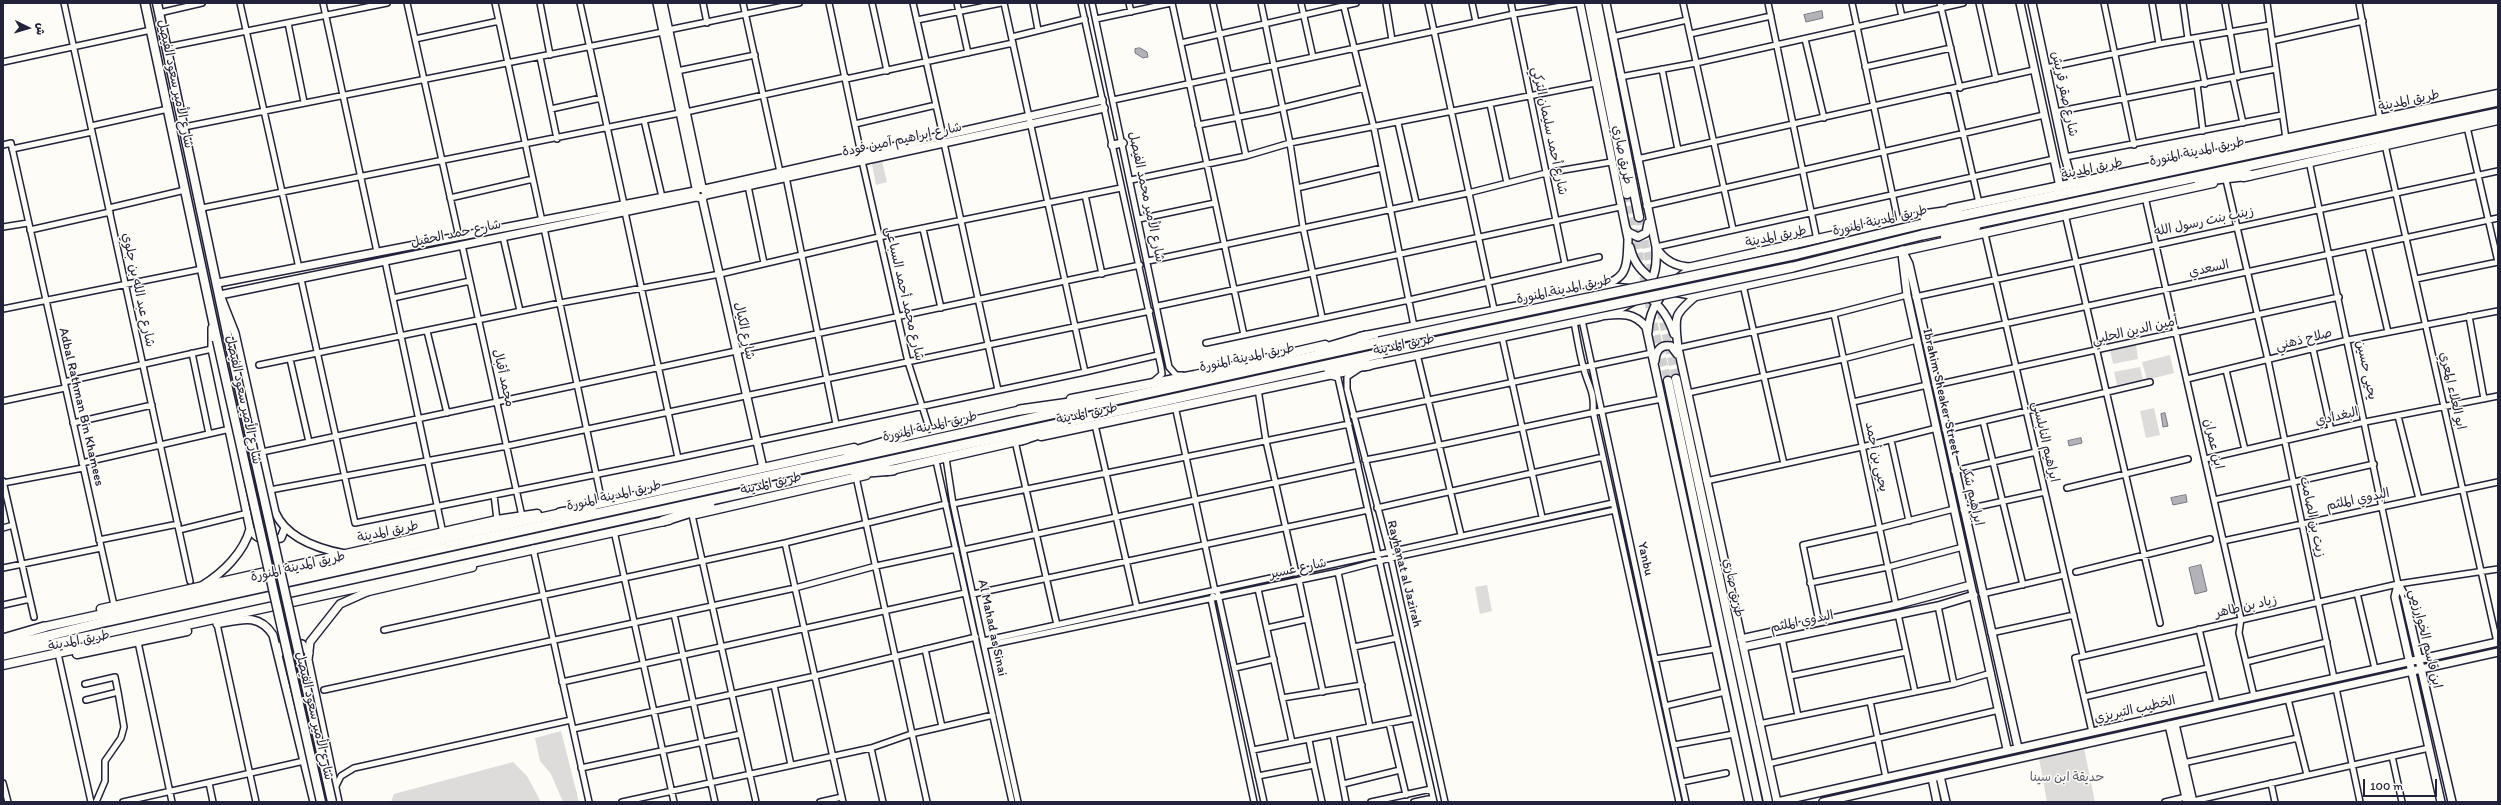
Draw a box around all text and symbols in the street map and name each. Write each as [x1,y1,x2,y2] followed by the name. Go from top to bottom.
[8,8,48,48] north arrow
[154,18,196,150] street label: شارع الأمير سعود الفيصل
[33,22,47,36] text: ش
[2047,50,2081,138] street label: شارع صقر قريش
[1528,66,1570,196] street label: شارع أحمد سليمان التركي
[2377,87,2441,115] street label: طريق المدينة
[841,120,963,160] street label: شارع إبراهيم آمين فودة
[1609,124,1635,186] street label: طريق صاري
[1125,130,1167,264] street label: شارع الأمير محمد الفيصل
[2148,134,2246,170] street label: طريق المدينة المنورة
[2060,155,2124,183] street label: طريق المدينة
[1831,203,1929,239] street label: طريق المدينة المنورة
[2153,204,2255,240] street label: زينب بنت رسول الله
[409,217,503,251] street label: شارع حمد الحقيل
[1744,223,1808,251] street label: طريق المدينة
[881,225,927,363] street label: شارع محمد أحمد السباعى
[118,232,158,348] street label: شارع عبد الله بن جلوي
[2187,257,2231,281] street label: السعدي
[1515,272,1613,308] street label: طريق المدينة المنورة
[730,301,758,361] street label: شارع الكيال
[2090,314,2180,348] street label: أمين الدين الحلبي
[2274,325,2334,355] street label: صلاح ذهني
[55,326,107,488] street label: Adbal Rathman Bin Khamees
[1919,327,1963,457] street label: Ibrahim Sheaker Street
[1372,331,1436,359] street label: طريق المدينة
[222,334,264,466] street label: شارع الأمير سعود الفيصل
[2352,339,2380,401] street label: يحيى حسين
[1198,340,1296,376] street label: طريق المدينة المنورة
[489,347,517,409] street label: محمد أقبال
[2435,351,2469,431] street label: ابو العلاء المعري
[1055,400,1119,428] street label: طريق المدينة
[2028,400,2062,484] street label: ابراهيم النابلسي
[2314,404,2360,430] street label: البغدادي
[881,409,979,445] street label: طريق المدينة المنورة
[2200,417,2226,471] street label: ابن عمران
[1861,421,1891,493] street label: يحيى بن أحمد
[1958,465,1986,527] street label: ابراهيم شكر
[739,469,803,499] street label: طريق المدينة
[2296,475,2328,559] street label: زيت بن الصامت
[565,478,663,514] street label: طريق المدينة المنورة
[2325,486,2391,514] street label: البدوي الملثم
[356,518,420,546] street label: طريق المدينة
[1383,519,1425,629] street label: Rayhanat al Jazirah
[1634,541,1656,577] street label: Yanbu
[249,549,347,585] street label: طريق المدينة المنورة
[1268,555,1328,583] street label: شارع عسير
[1719,557,1747,619] street label: طريق صاري
[974,578,1010,678] street label: Al Mahad as Sinai
[2405,588,2445,690] street label: ابن قاسم الخوارزمي
[2213,592,2279,622] street label: زياد بن طاهر
[1769,608,1835,636] street label: البدوي الملثم
[47,627,111,655] street label: طريق المدينة
[292,650,336,782] street label: شارع الأمير سعود الفيصل
[2093,693,2177,727] street label: الخطيب التبريزي
[2030,770,2104,786] park label: حديقة ابن سينا
[2365,771,2439,797] scale bar
[2370,779,2403,793] text: 100 m

